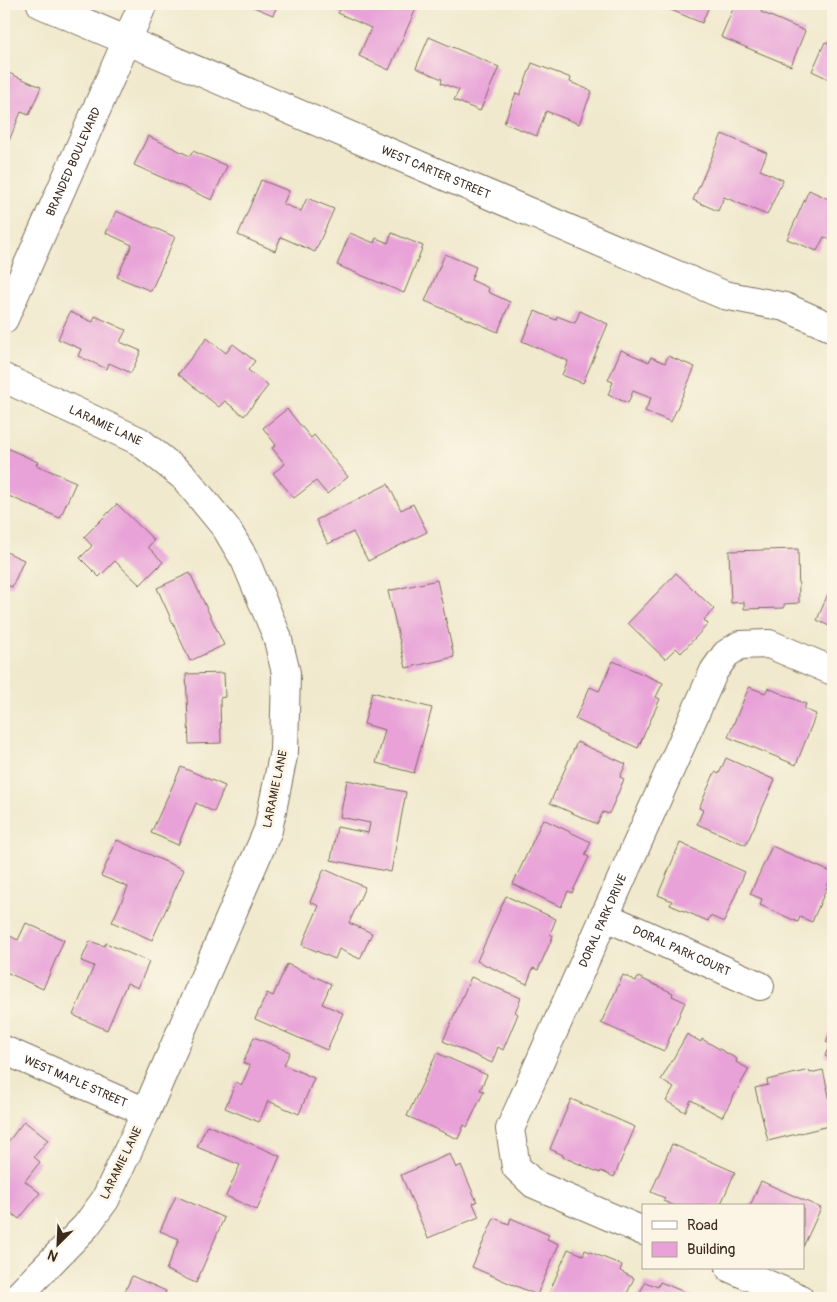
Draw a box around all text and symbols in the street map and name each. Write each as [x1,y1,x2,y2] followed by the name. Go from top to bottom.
[43,105,105,219] street label: BRANDED BOULEVARD
[379,143,493,203] street label: WEST CARTER STREET
[66,402,144,449] street label: LARAMIE LANE
[260,749,291,829] street label: LARAMIE LANE
[576,872,631,970] street label: DORAL PARK DRIVE
[630,923,733,980] street label: DORAL PARK COURT
[21,1053,130,1111] street label: WEST MAPLE STREET
[97,1124,146,1202] street label: LARAMIE LANE
[642,1204,804,1270] legend
[687,1216,718,1235] text: Road
[32,1220,82,1270] north arrow
[687,1240,735,1259] text: Building
[45,1246,61,1265] text: N

